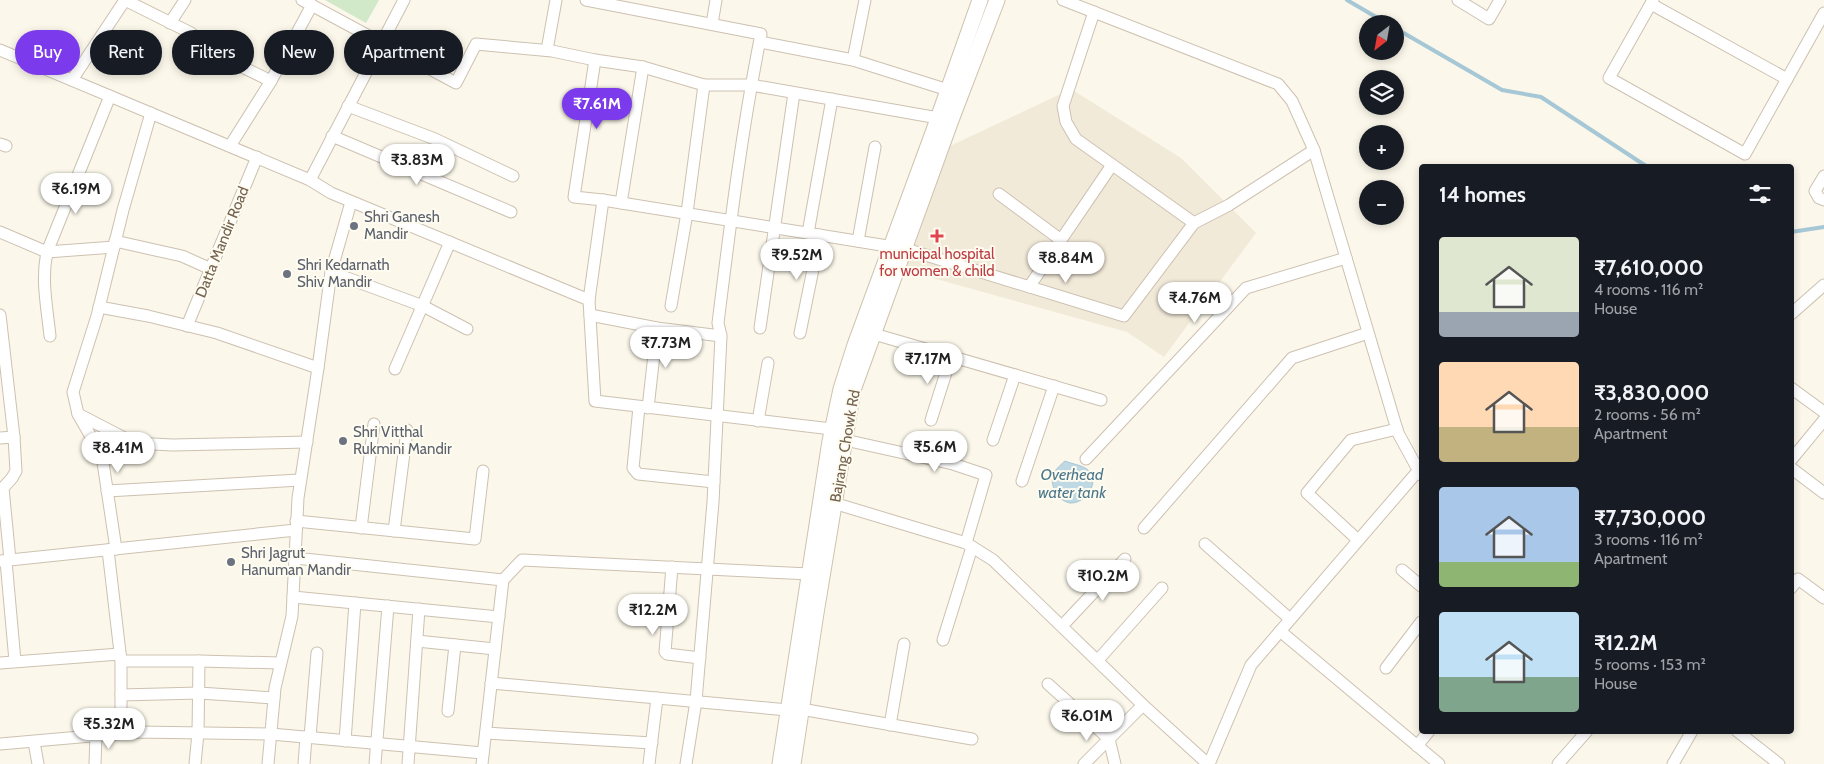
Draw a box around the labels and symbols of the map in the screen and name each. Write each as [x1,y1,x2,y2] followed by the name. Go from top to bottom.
[1359,15,1404,60] north arrow
[556,88,638,130] pin: ₹7.61M
[376,144,458,186] pin: ₹3.83M
[35,172,117,215] pin: ₹6.19M
[191,184,253,300] street label: Datta Mandir Road
[364,208,440,243] place label: Shri Ganesh Mandir
[348,220,360,232] marker: Shri Ganesh Mandir
[930,229,944,243] marker: municipal hospital for women & child
[756,238,838,281] pin: ₹9.52M
[1025,242,1107,284] pin: ₹8.84M
[879,245,995,280] place label: municipal hospital for women & child
[297,256,390,291] place label: Shri Kedarnath Shiv Mandir
[281,268,293,280] marker: Shri Kedarnath Shiv Mandir
[1154,282,1236,324] pin: ₹4.76M
[625,326,707,369] pin: ₹7.73M
[887,342,969,385] pin: ₹7.17M
[826,388,864,504] street label: Bajrang Chowk Rd
[353,423,452,458] place label: Shri Vitthal Rukmini Mandir
[900,430,970,473] pin: ₹5.6M
[77,432,159,474] pin: ₹8.41M
[337,435,349,447] marker: Shri Vitthal Rukmini Mandir
[1038,465,1107,502] water label: Overhead water tank
[241,544,351,579] place label: Shri Jagrut Hanuman Mandir
[225,556,237,568] marker: Shri Jagrut Hanuman Mandir
[1062,560,1144,602] pin: ₹10.2M
[612,594,694,636] pin: ₹12.2M
[1046,700,1128,742] pin: ₹6.01M
[68,708,150,750] pin: ₹5.32M

